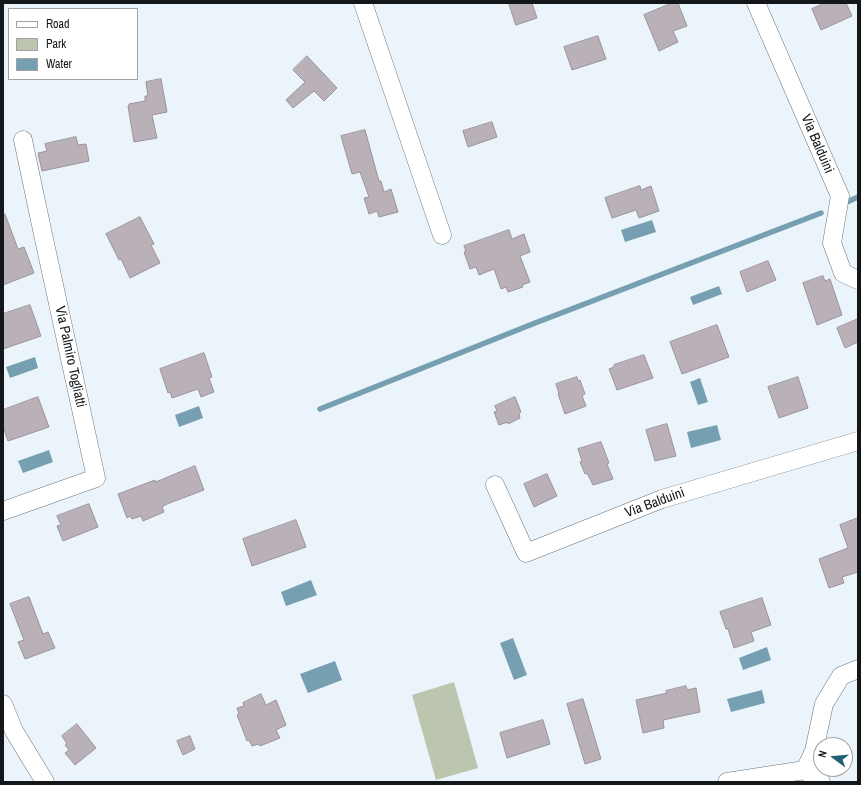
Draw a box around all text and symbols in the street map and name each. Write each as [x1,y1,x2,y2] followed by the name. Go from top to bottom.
[8,8,138,80] legend
[46,16,70,32] text: Road
[46,36,66,52] text: Park
[46,56,72,72] text: Water
[797,112,837,176] street label: Via Balduini
[51,305,89,409] street label: Via Palmiro Togliatti
[623,484,687,522] street label: Via Balduini
[813,737,853,777] north arrow
[815,749,830,759] text: N

